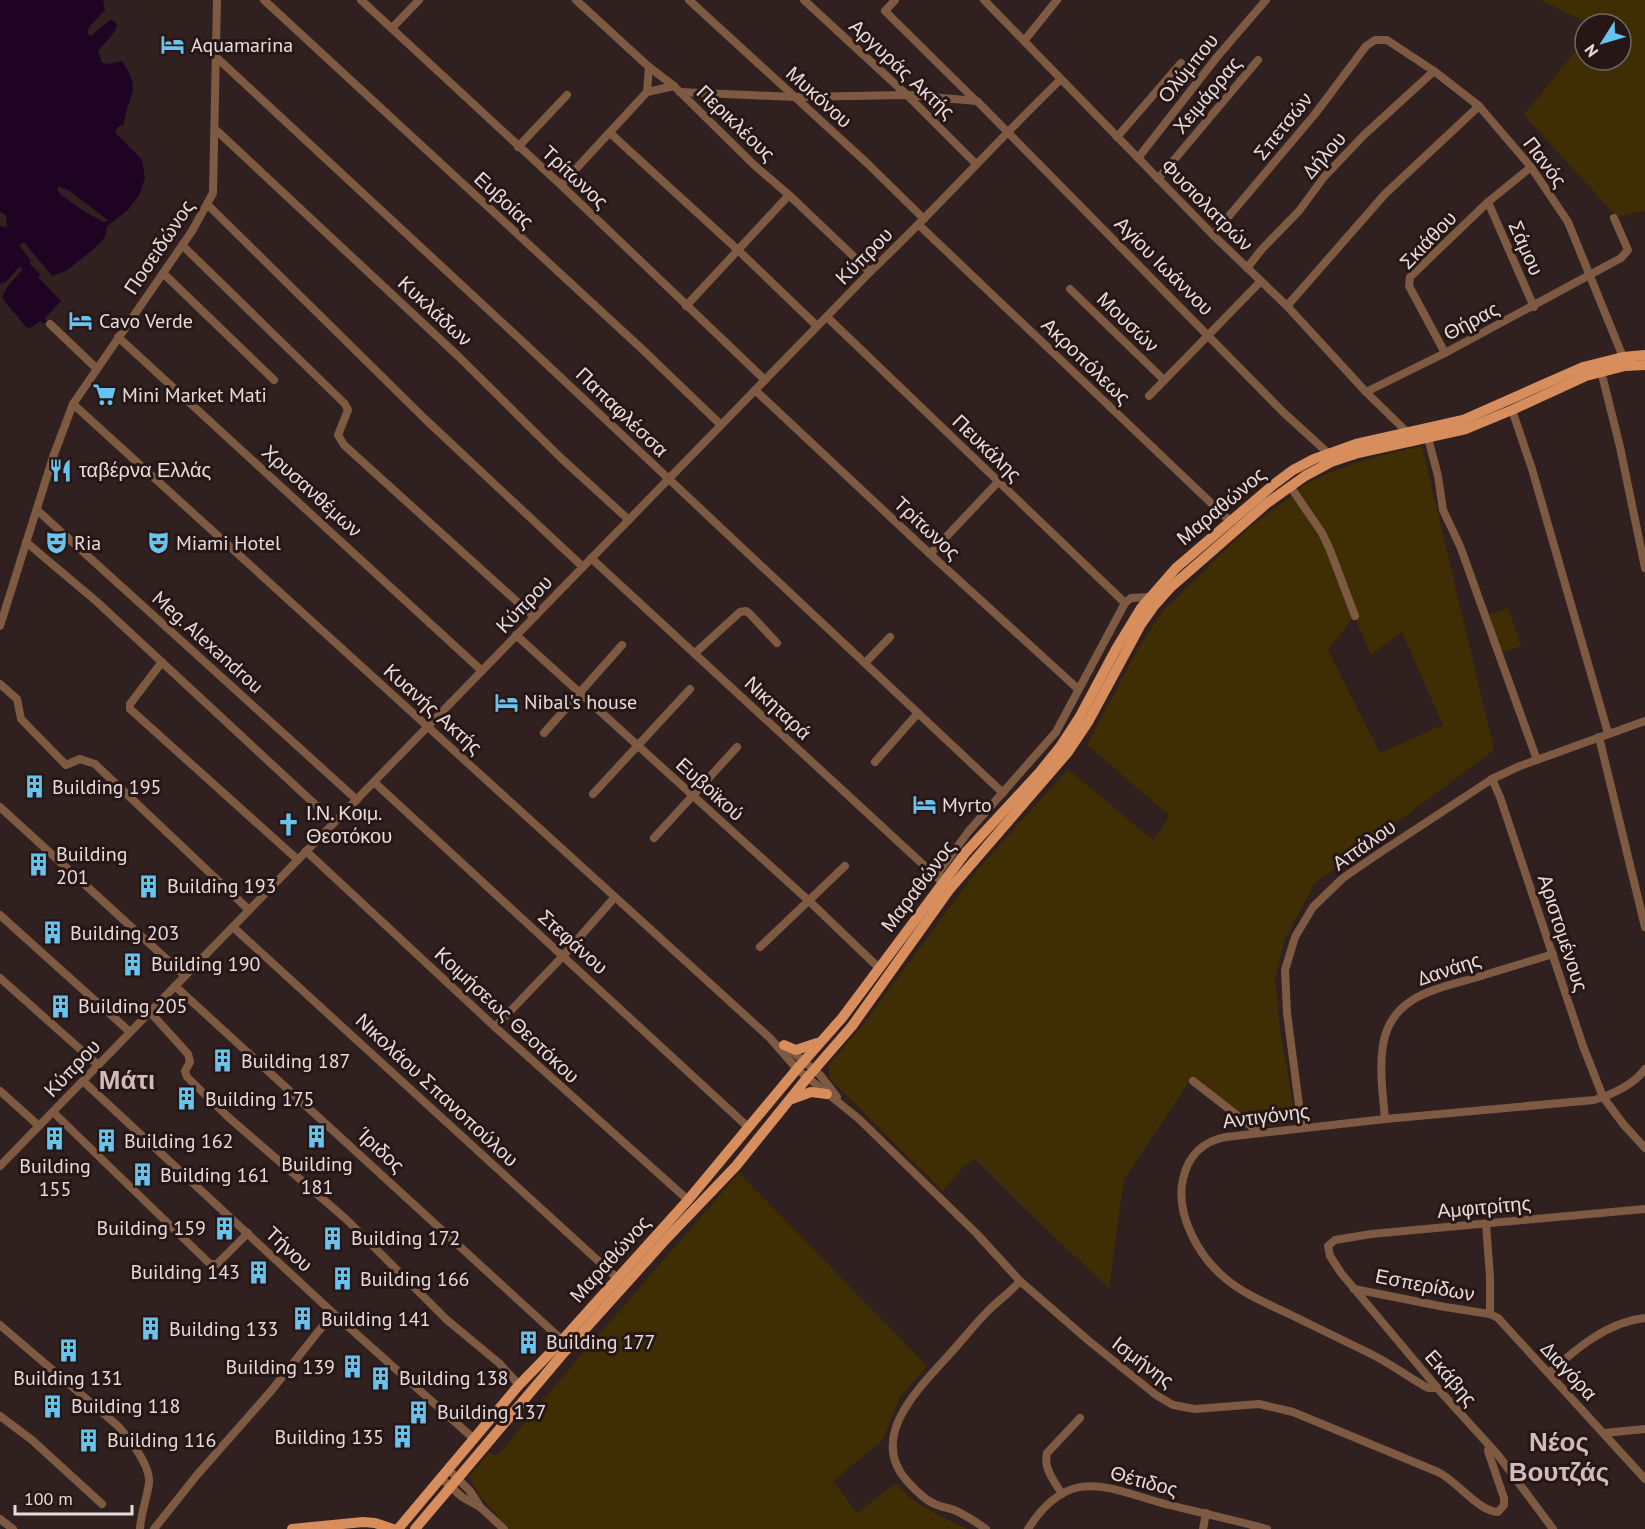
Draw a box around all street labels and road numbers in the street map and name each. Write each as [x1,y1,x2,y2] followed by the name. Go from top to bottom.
[844,13,961,125] street label: Αργυράς Ακτής
[1152,28,1224,108] street label: Ολύμπου
[1167,51,1247,139] street label: Χειμάρρας
[780,60,858,134] street label: Μυκόνου
[691,79,781,167] street label: Περικλέους
[1248,87,1318,165] street label: Σπετσών
[1296,126,1352,184] street label: Δήλου
[1518,132,1573,193] street label: Πανός
[536,140,614,215] street label: Τρίτωνος
[1155,153,1259,257] street label: Φυσιολατρών
[469,166,540,234] street label: Ευβοίας
[118,194,200,299] street label: Ποσειδώνος
[1394,205,1462,275] street label: Σκιάθου
[1109,211,1219,321] street label: Αγίου Ιωάννου
[1503,217,1549,279] street label: Σάμου
[830,222,898,290] street label: Κύπρου
[392,270,478,352] street label: Κυκλάδων
[1091,286,1165,358] street label: Μουσών
[1439,295,1504,346] street label: Θήρας
[1036,312,1136,410] street label: Ακροπόλεως
[570,361,674,463] street label: Παπαφλέσσα
[947,409,1027,488] street label: Πευκάλης
[256,439,368,543] street label: Χρυσανθέμων
[1171,461,1271,551] street label: Μαραθώνος
[888,491,966,566] street label: Τρίτωνος
[490,569,558,639] street label: Κύπρου
[147,585,269,699] street label: Meg. Alexandrou
[378,658,488,760] street label: Κυανής Ακτής
[739,670,817,746] street label: Νικηταρά
[670,752,750,826] street label: Ευβοϊκού
[1327,814,1401,876] street label: Αττάλου
[875,835,961,937] street label: Μαραθώνος
[1532,871,1594,995] street label: Αριστομένους
[533,904,613,980] street label: Στεφάνου
[429,941,585,1089] street label: Κοιμήσεως Θεοτόκου
[1414,946,1484,991] street label: Δανάης
[350,1008,524,1172] street label: Νικολάου Σπανοπούλου
[38,1033,106,1103] street label: Κύπρου
[1221,1098,1311,1134] street label: Αντιγόνης
[351,1121,410,1179] street label: Ίριδος
[1436,1190,1532,1224] street label: Αμφιτρίτης
[564,1210,656,1308] street label: Μαραθώνος
[260,1221,318,1277] street label: Τήνου
[1373,1263,1477,1307] street label: Εσπερίδων
[1107,1330,1179,1394] street label: Ισμήνης
[1535,1336,1603,1406] street label: Διαγόρα
[1419,1344,1483,1412] street label: Εκάβης
[1107,1460,1181,1503] street label: Θέτιδος

